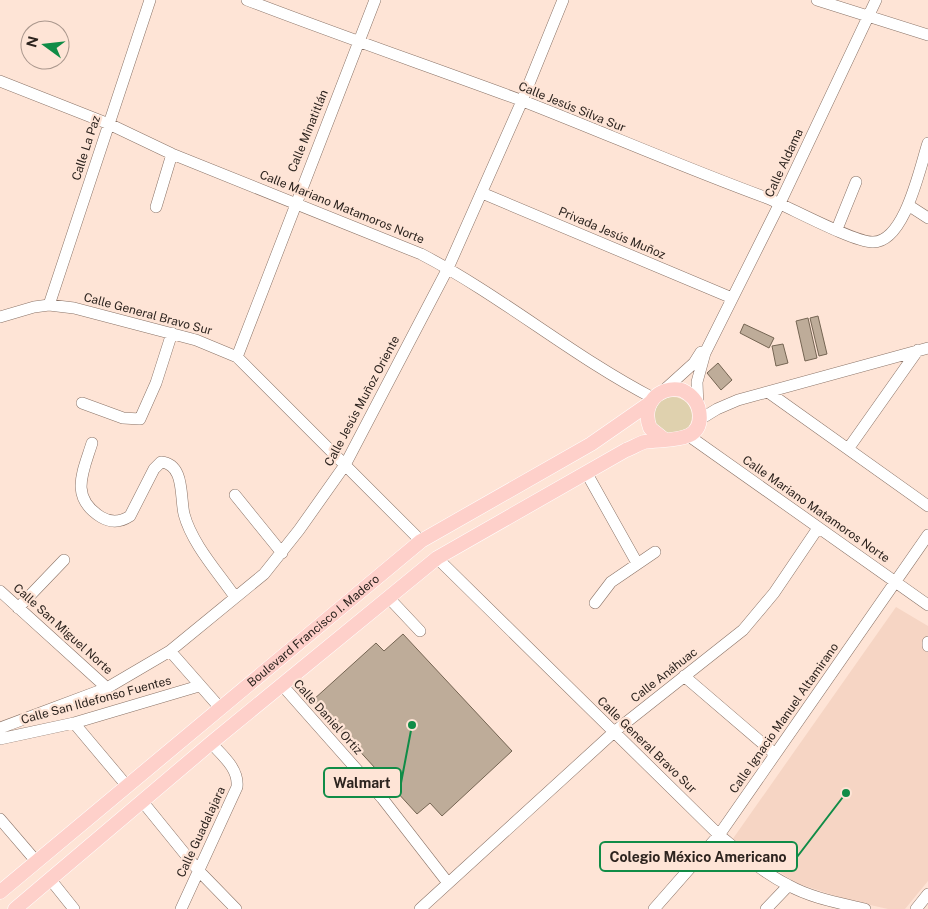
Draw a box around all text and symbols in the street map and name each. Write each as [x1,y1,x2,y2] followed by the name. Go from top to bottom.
[20,20,70,70] north arrow
[23,34,42,49] text: N
[516,79,628,135] street label: Calle Jesús Silva Sur
[285,88,331,174] street label: Calle Minatitlán
[69,114,103,182] street label: Calle La Paz
[762,127,806,199] street label: Calle Aldama
[258,167,427,247] street label: Calle Mariano Matamoros Norte
[556,204,668,262] street label: Privada Jesús Muñoz
[82,290,214,338] street label: Calle General Bravo Sur
[322,333,402,469] street label: Calle Jesús Muñoz Oriente
[740,453,892,565] street label: Calle Mariano Matamoros Norte
[245,572,382,690] street label: Boulevard Francisco I. Madero
[11,581,116,677] street label: Calle San Miguel Norte
[727,640,842,796] street label: Calle Ignacio Manuel Altamirano
[628,645,700,705] street label: Calle Anáhuac
[19,673,173,727] street label: Calle San Ildefonso Fuentes
[291,677,366,758] street label: Calle Daniel Ortiz
[594,694,700,796] street label: Calle General Bravo Sur
[324,768,401,797] callout: Walmart
[333,775,391,791] text: Walmart
[174,784,228,880] street label: Calle Guadalajara
[600,842,797,871] callout: Colegio México Americano
[609,849,787,865] text: Colegio México Americano

